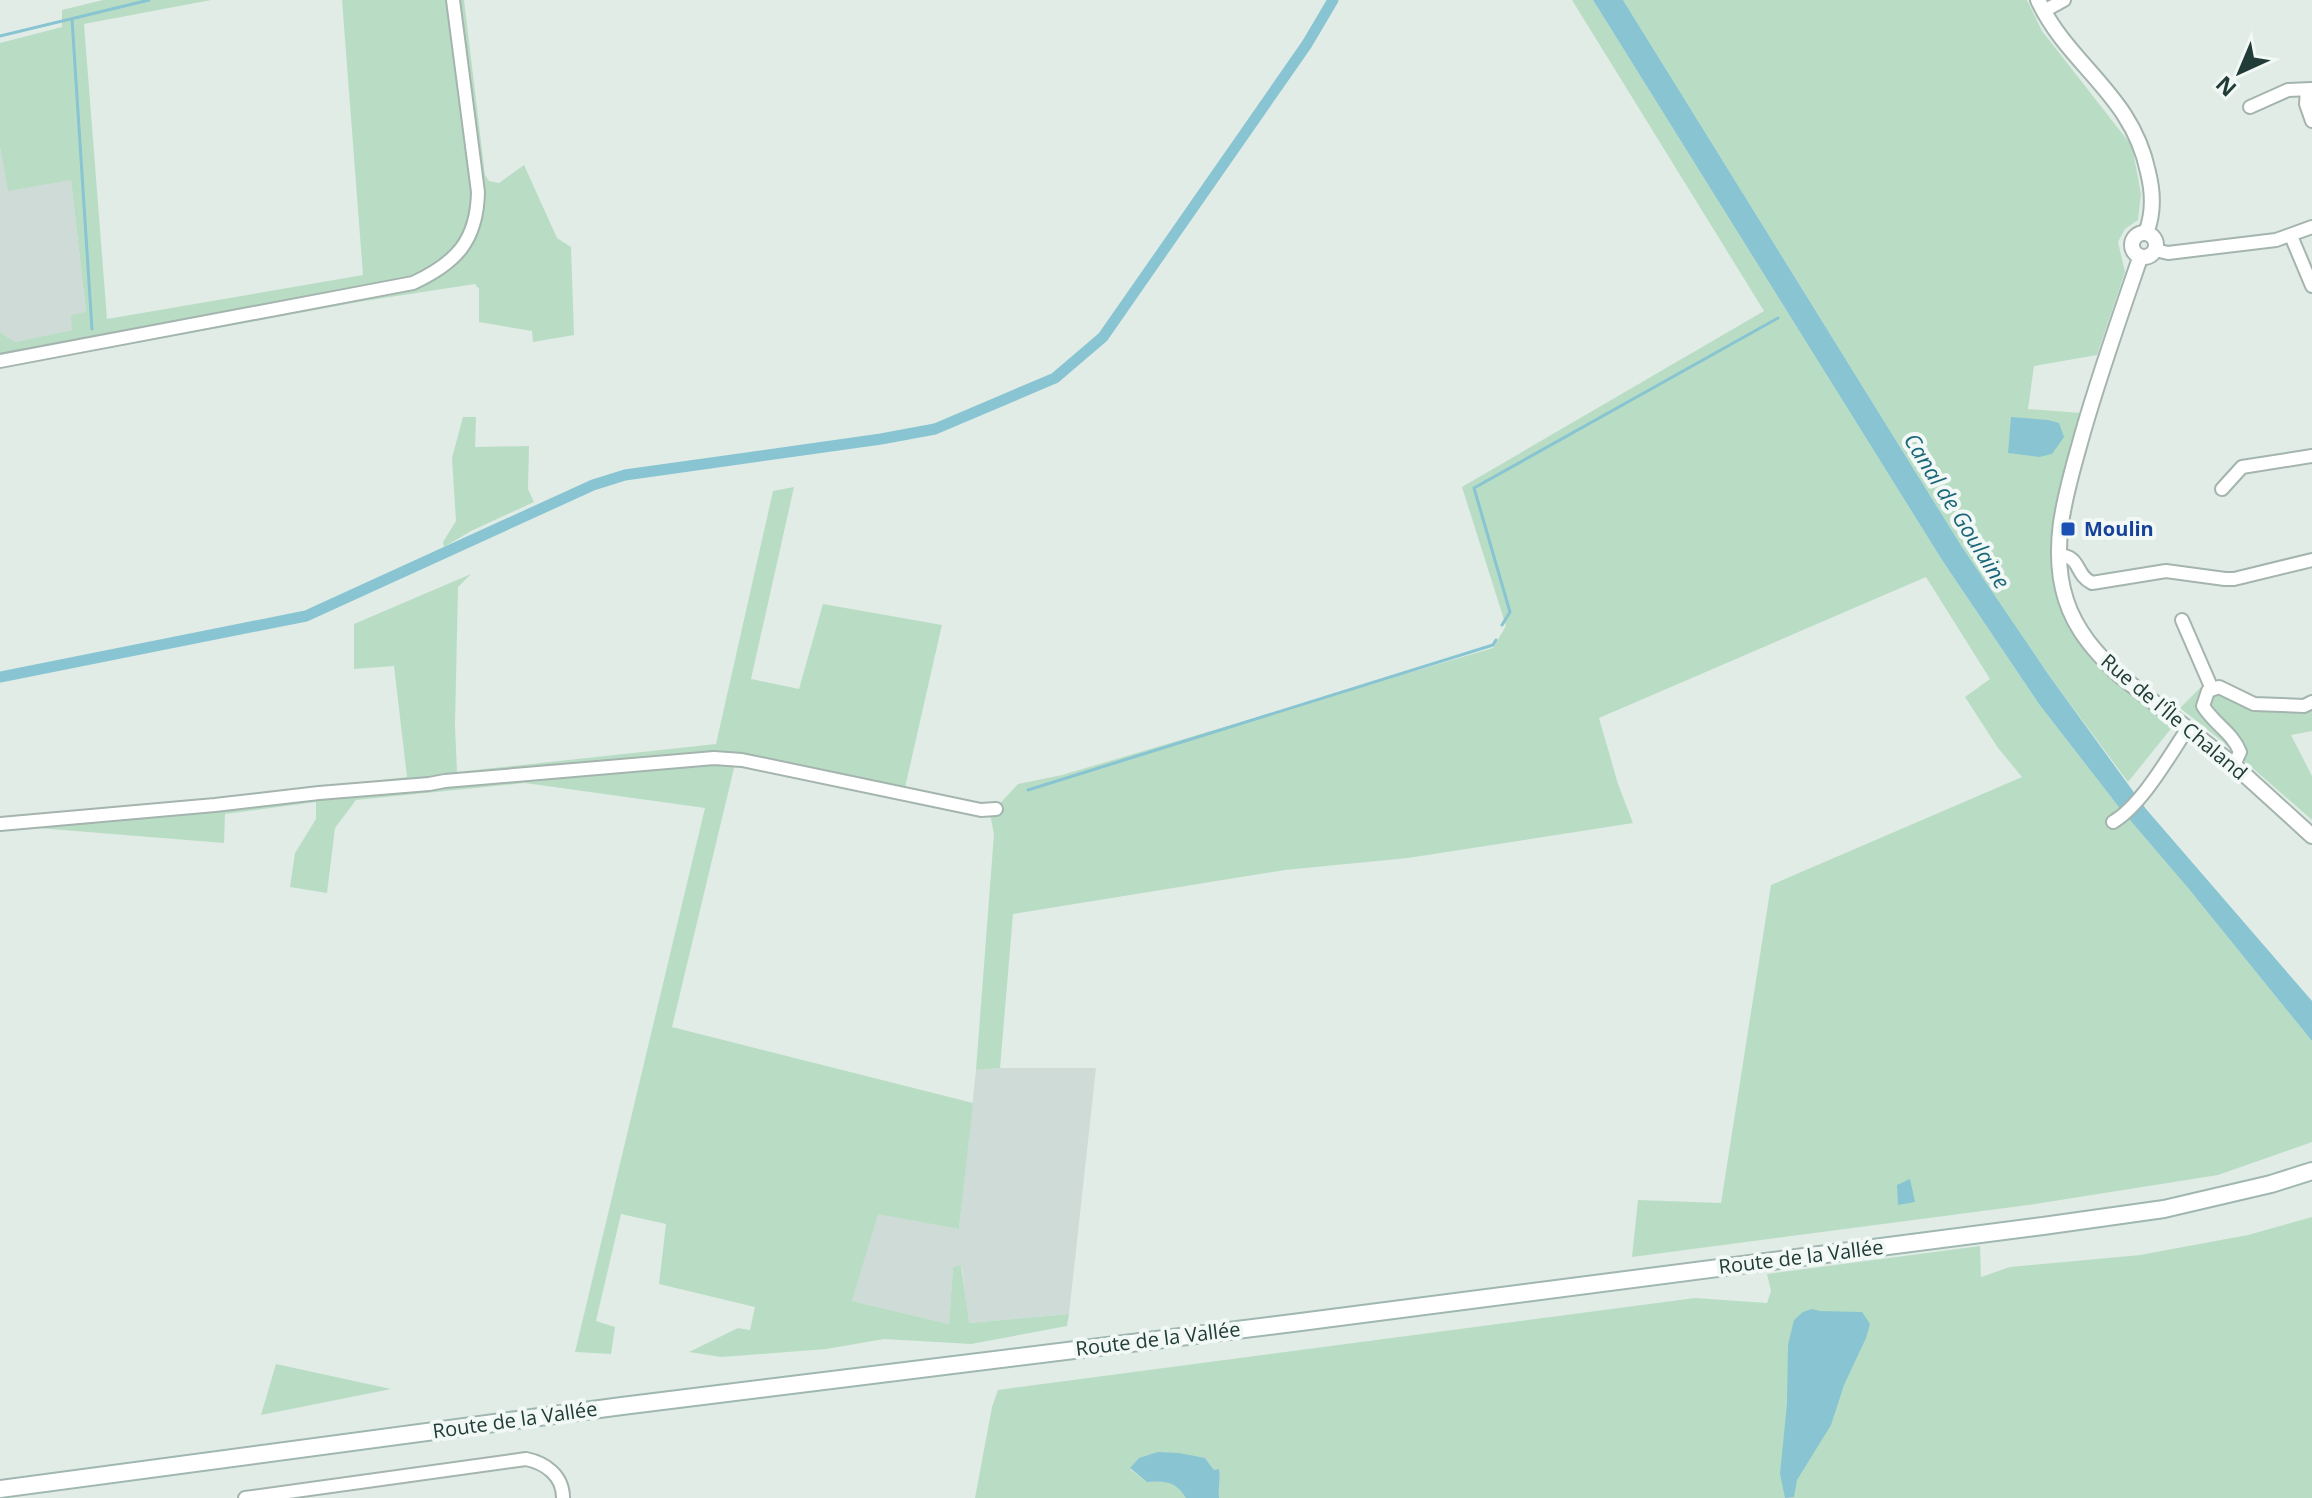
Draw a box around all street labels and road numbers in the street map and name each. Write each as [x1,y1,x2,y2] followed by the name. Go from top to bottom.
[2096,648,2253,786] street label: Rue de l'Île Chaland
[1717,1233,1885,1280] street label: Route de la Vallée
[1074,1315,1242,1362] street label: Route de la Vallée
[431,1395,599,1444] street label: Route de la Vallée

